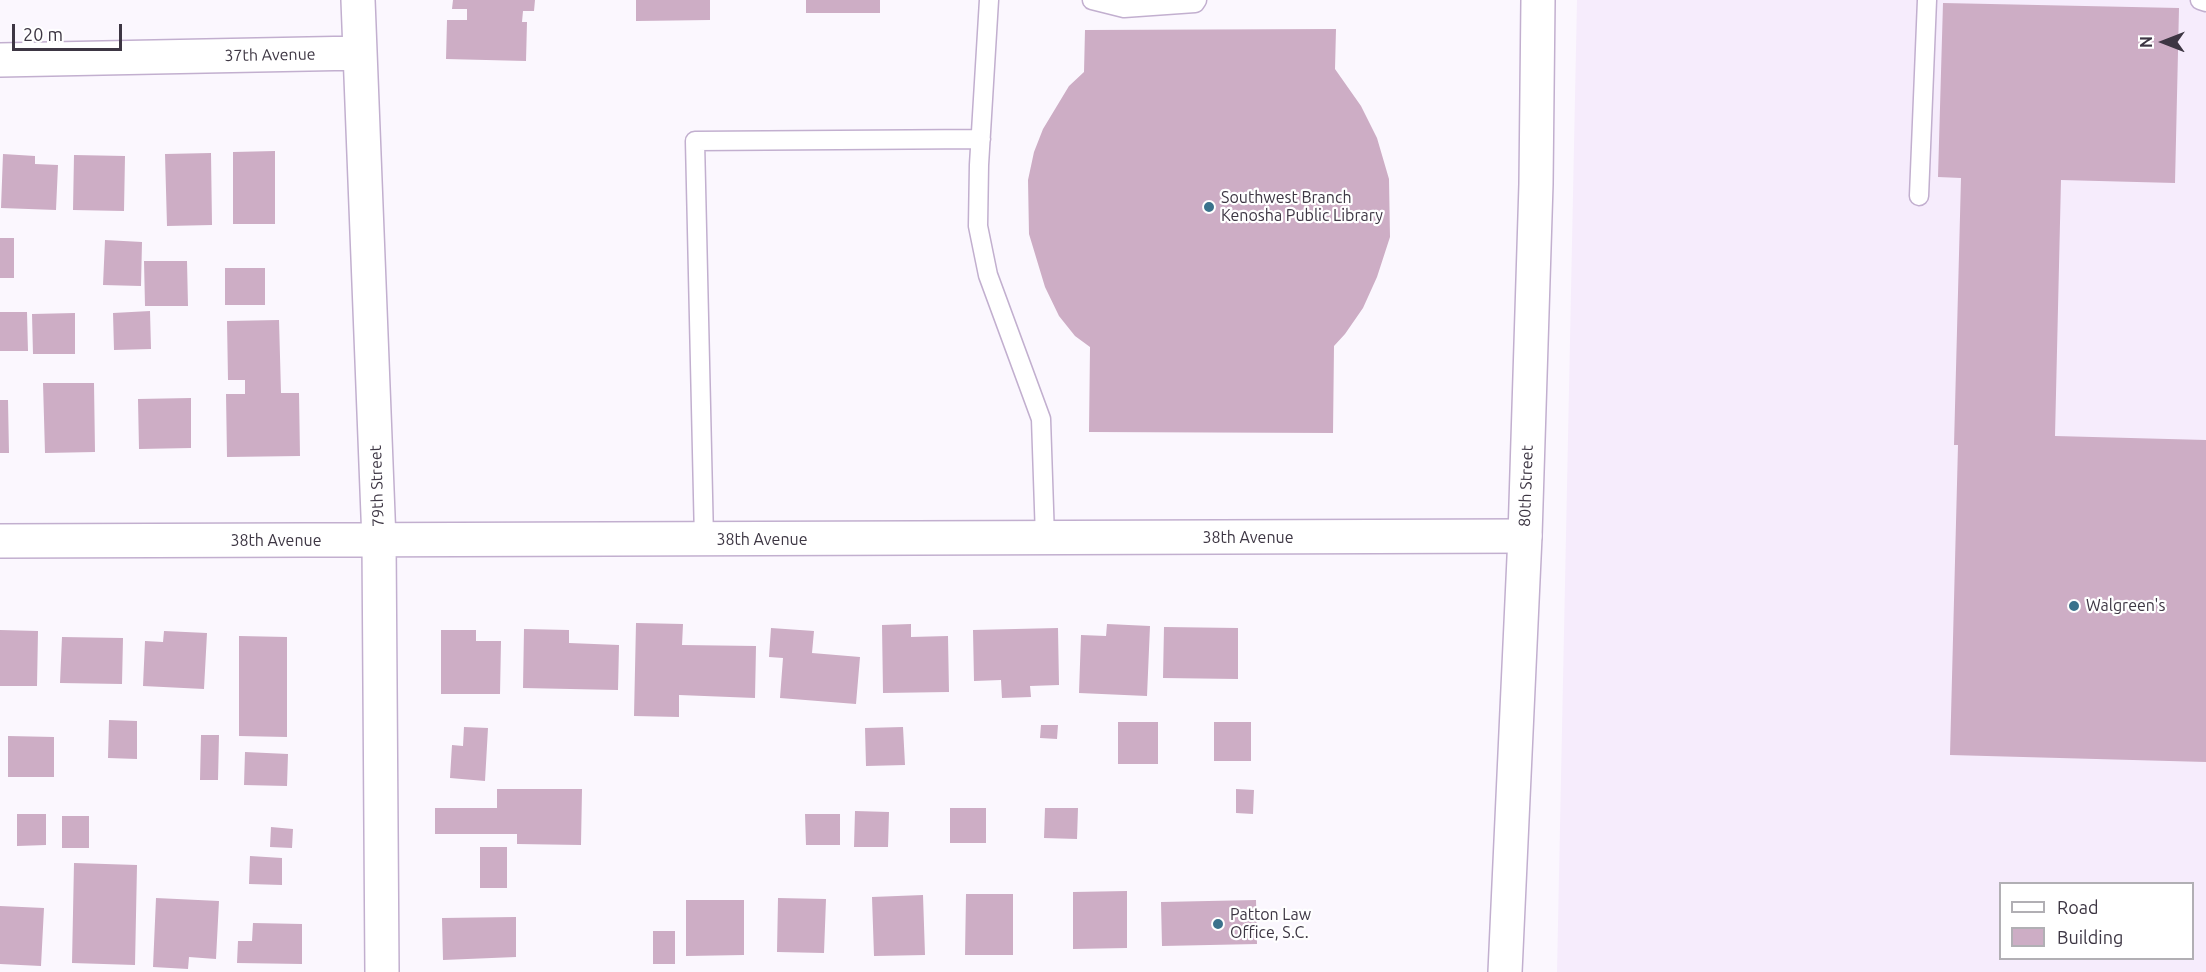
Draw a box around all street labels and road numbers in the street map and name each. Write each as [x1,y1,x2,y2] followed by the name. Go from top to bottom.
[224,45,316,65] street label: 37th Avenue
[366,445,388,527] street label: 79th Street
[1515,445,1537,527] street label: 80th Street
[1202,528,1294,548] street label: 38th Avenue
[716,530,808,550] street label: 38th Avenue
[230,531,322,551] street label: 38th Avenue

